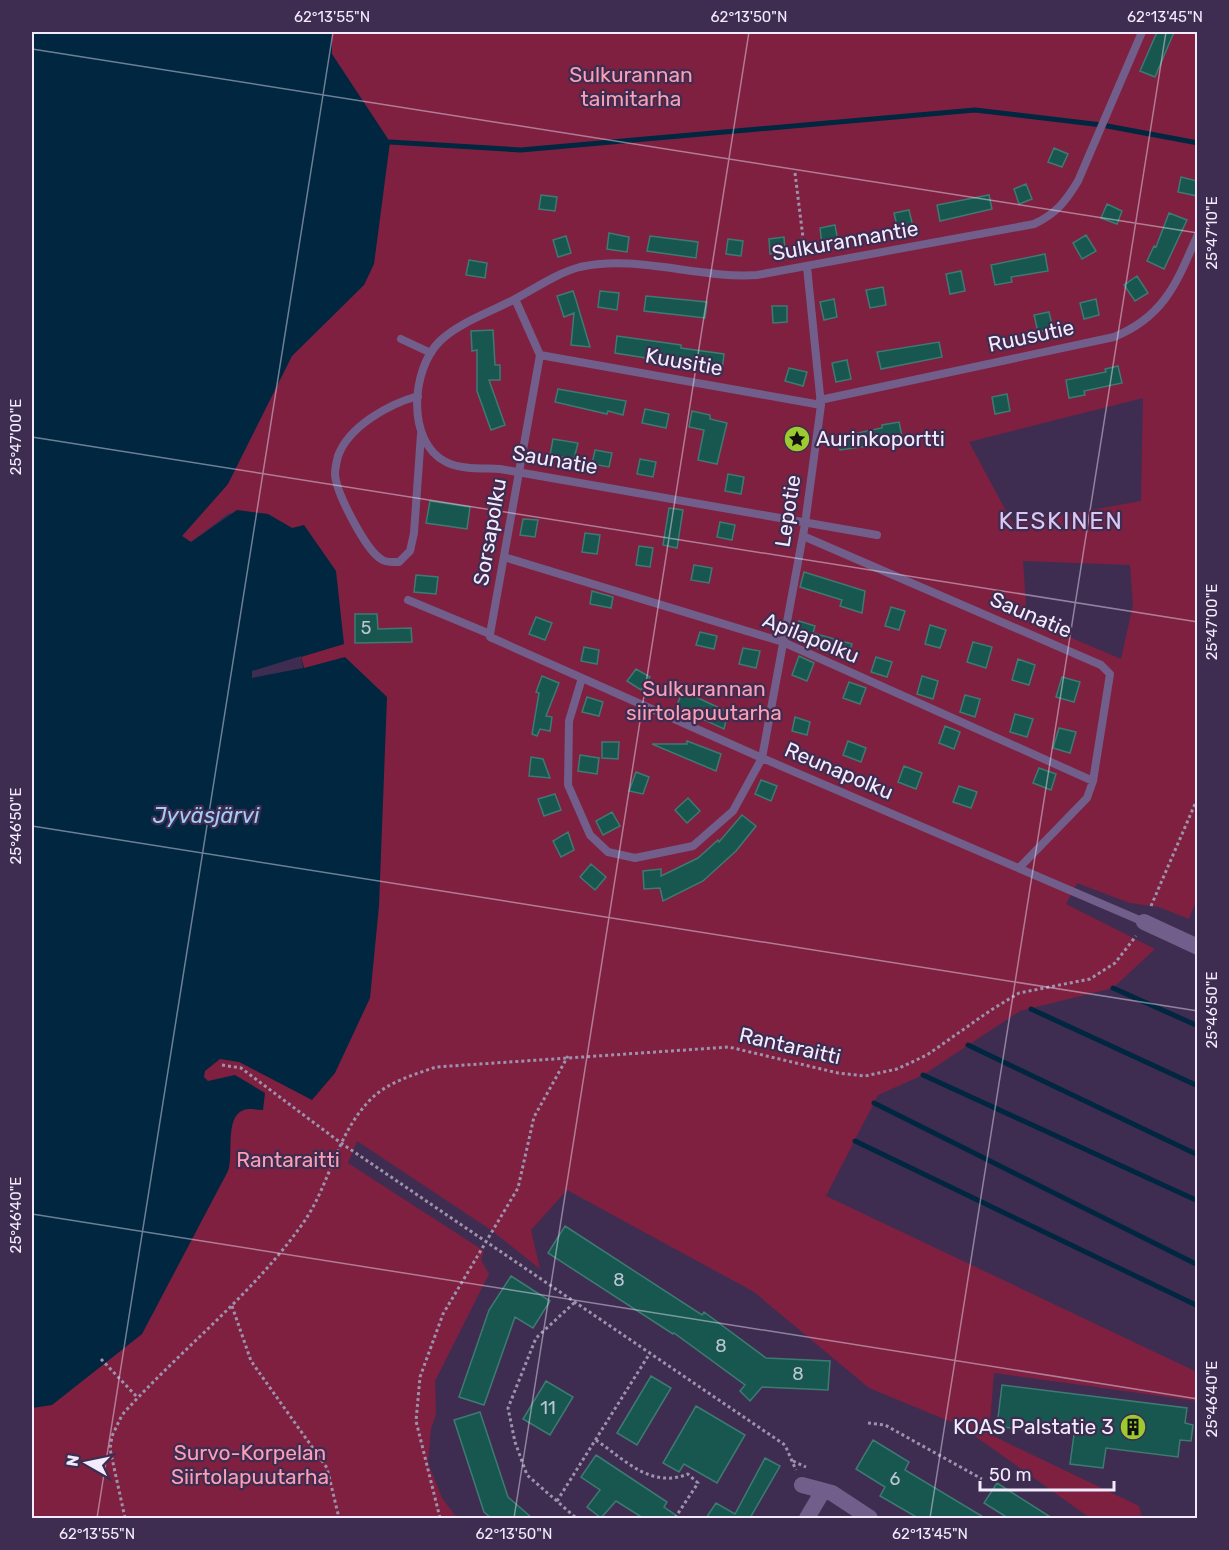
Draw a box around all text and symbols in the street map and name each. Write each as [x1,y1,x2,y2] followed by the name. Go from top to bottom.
[294,8,370,26] text: 62°13'55"N
[711,8,787,26] text: 62°13'50"N
[1127,8,1203,26] text: 62°13'45"N
[569,62,693,111] park label: Sulkurannan taimitarha
[1203,196,1221,270] text: 25°47'10"E
[770,215,920,266] street label: Sulkurannantie
[986,314,1076,357] street label: Ruusutie
[643,342,725,381] street label: Kuusitie
[7,399,25,475] text: 25°47'00"E
[782,424,812,454] place icon: Aurinkoportti
[816,426,945,451] place label: Aurinkoportti
[510,440,600,479] street label: Saunatie
[769,473,806,549] street label: Lepotie
[468,476,511,588] street label: Sorsapolku
[999,507,1123,535] district label: KESKINEN
[1203,584,1221,660] text: 25°47'00"E
[986,586,1076,643] street label: Saunatie
[759,607,863,668] street label: Apilapolku
[361,617,371,639] house number: 5
[626,676,782,725] park label: Sulkurannan siirtolapuutarha
[781,736,897,805] street label: Reunapolku
[7,787,25,865] text: 25°46'50"E
[153,802,260,829] water label: Jyväsjärvi
[1203,971,1221,1049] text: 25°46'50"E
[737,1022,843,1069] street label: Rantaraitti
[236,1147,340,1172] park label: Rantaraitti
[7,1177,25,1253] text: 25°46'40"E
[613,1269,625,1291] house number: 8
[715,1335,727,1357] house number: 8
[1203,1361,1221,1437] text: 25°46'40"E
[792,1363,804,1385] house number: 8
[540,1397,556,1419] house number: 11
[1118,1412,1148,1442] building icon: KOAS Palstatie 3
[953,1414,1114,1439] place label: KOAS Palstatie 3
[57,1433,117,1493] north arrow
[171,1440,329,1489] park label: Survo-Korpelan Siirtolapuutarha
[62,1454,83,1468] text: N
[980,1454,1114,1492] scale bar
[989,1464,1032,1486] text: 50 m
[890,1468,901,1490] house number: 6
[59,1525,135,1543] text: 62°13'55"N
[476,1525,552,1543] text: 62°13'50"N
[892,1525,968,1543] text: 62°13'45"N

